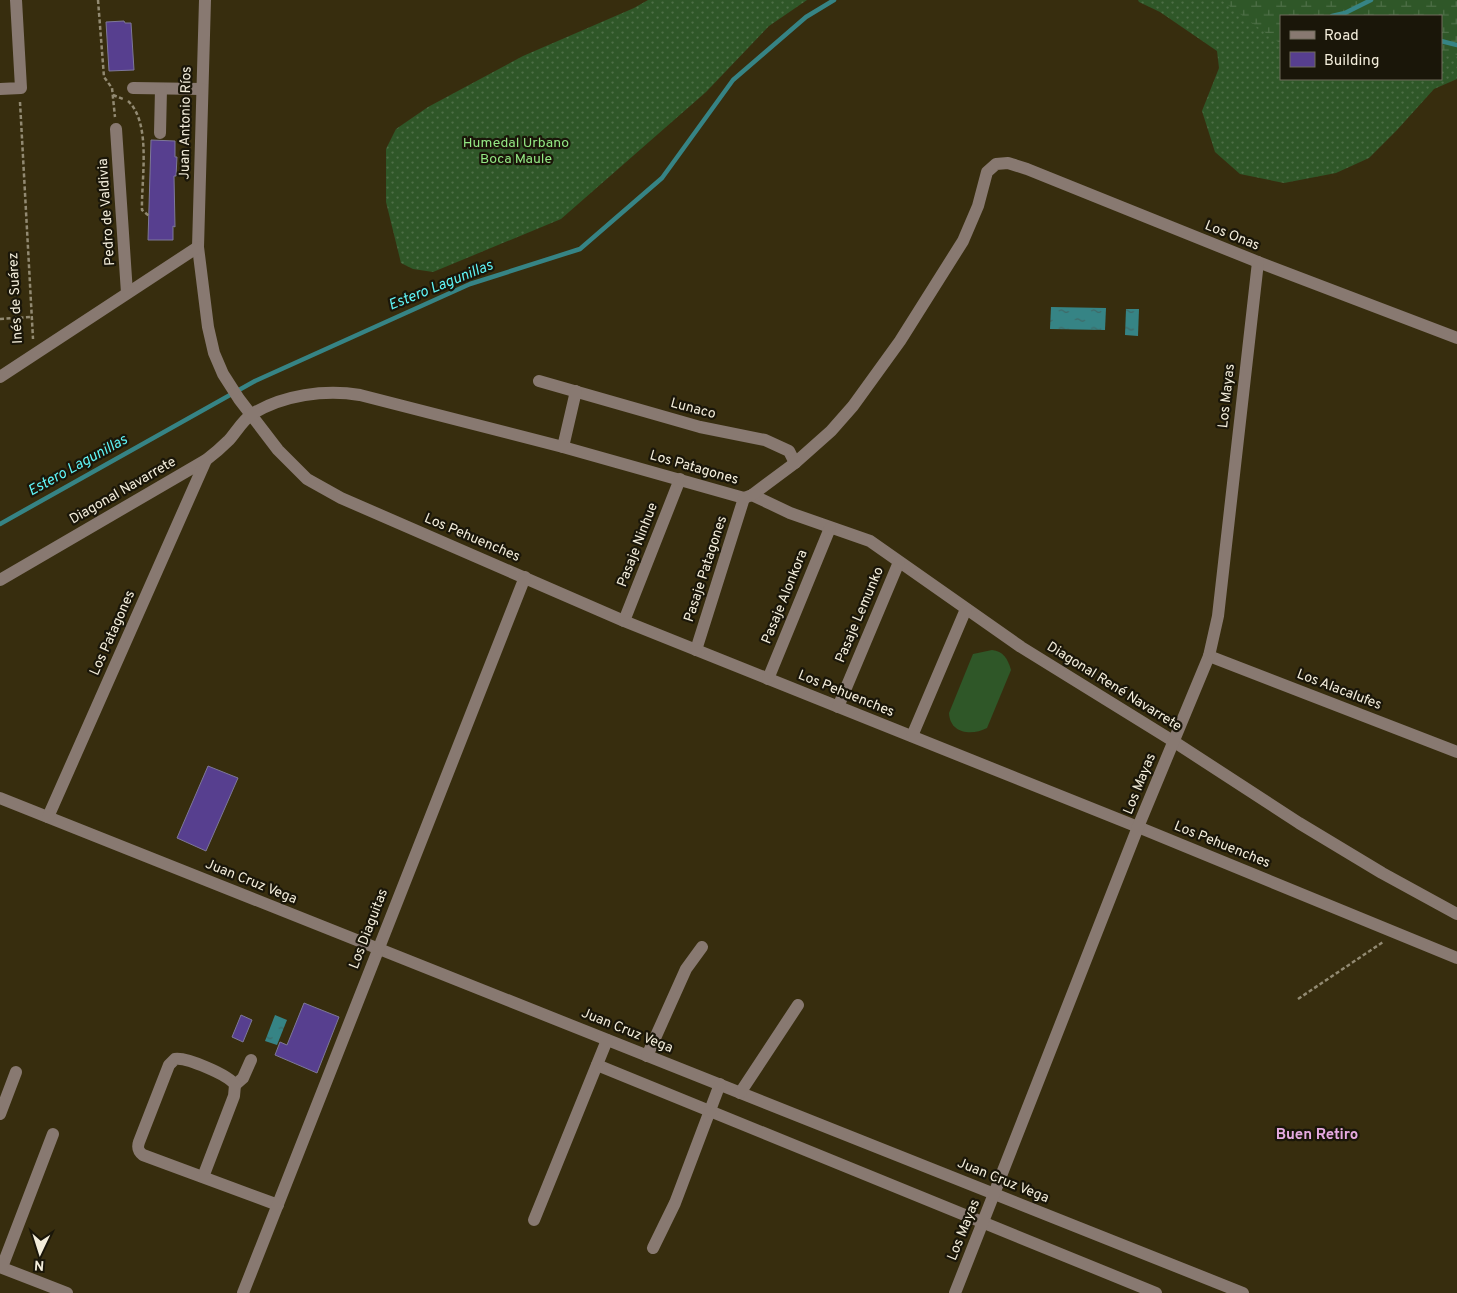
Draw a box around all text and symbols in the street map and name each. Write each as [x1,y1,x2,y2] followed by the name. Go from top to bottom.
[1280,15,1442,80] legend
[1324,27,1359,46] text: Road
[1324,52,1379,71] text: Building
[177,66,195,180] street label: Juan Antonio Ríos
[463,135,569,168] park label: Humedal Urbano Boca Maule
[95,158,119,266] street label: Pedro de Valdivia
[1202,217,1262,255] street label: Los Onas
[5,252,27,344] street label: Inés de Suárez
[386,256,496,316] water label: Estero Lagunillas
[1215,363,1239,429] street label: Los Mayas
[668,395,718,423] street label: Lunaco
[25,431,131,501] water label: Estero Lagunillas
[648,447,740,489] street label: Los Patagones
[67,454,179,528] street label: Diagonal Navarrete
[614,500,662,590] street label: Pasaje Ninhue
[422,510,522,566] street label: Los Pehuenches
[681,514,731,624] street label: Pasaje Patagones
[758,547,812,647] street label: Pasaje Alonkora
[832,564,888,666] street label: Pasaje Lemunko
[87,588,139,678] street label: Los Patagones
[1043,638,1185,736] street label: Diagonal René Navarrete
[1294,666,1384,714] street label: Los Alacalufes
[795,667,897,721] street label: Los Pehuenches
[1120,751,1160,817] street label: Los Mayas
[1171,818,1273,872] street label: Los Pehuenches
[203,856,299,908] street label: Juan Cruz Vega
[346,887,392,971] street label: Los Diaguitas
[579,1005,675,1057] street label: Juan Cruz Vega
[1276,1126,1358,1145] district label: Buen Retiro
[955,1155,1051,1207] street label: Juan Cruz Vega
[944,1197,984,1263] street label: Los Mayas
[15,1228,65,1278] north arrow
[34,1256,45,1273] text: N

